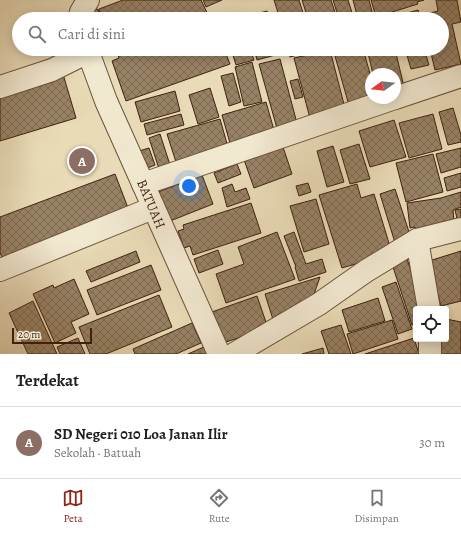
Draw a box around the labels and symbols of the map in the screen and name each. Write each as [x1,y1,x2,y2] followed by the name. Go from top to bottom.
[365,68,401,104] north arrow
[69,146,95,176] pin: A
[132,176,170,232] street label: BATUAH
[179,176,199,196] your location
[12,326,92,345] scale bar

